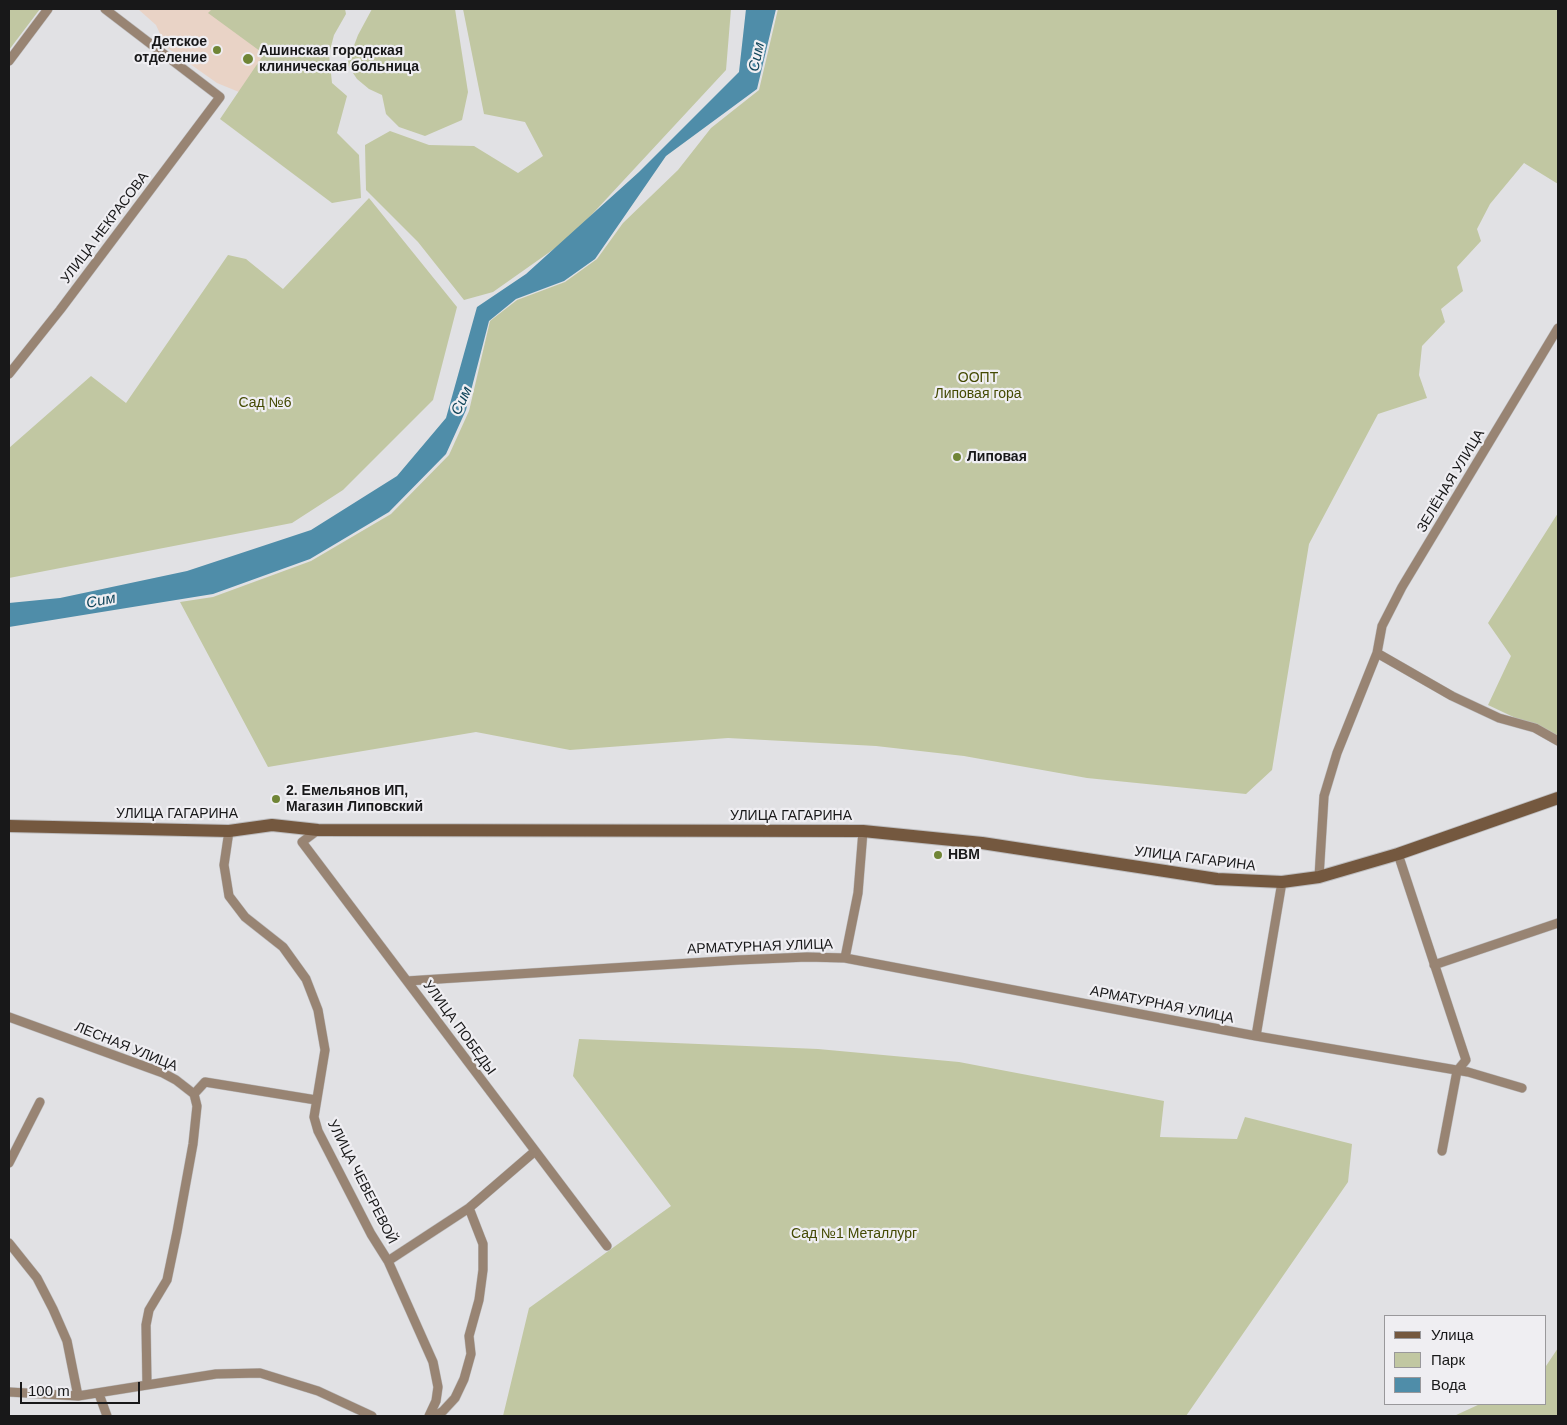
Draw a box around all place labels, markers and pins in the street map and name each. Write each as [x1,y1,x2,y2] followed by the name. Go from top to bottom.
[134,34,207,66] place label: Детское отделение
[259,43,419,75] place label: Ашинская городская клиническая больница
[211,44,223,56] marker: Детское отделение
[241,52,255,66] marker: Ашинская городская клиническая больница
[967,449,1027,465] place label: Липовая
[951,451,963,463] marker: Липовая
[286,783,423,816] place label: 2. Емельянов ИП, Магазин Липовский
[270,793,282,805] marker: 2. Емельянов ИП, Магазин Липовский
[948,847,980,863] place label: НВМ
[932,849,944,861] marker: НВМ

